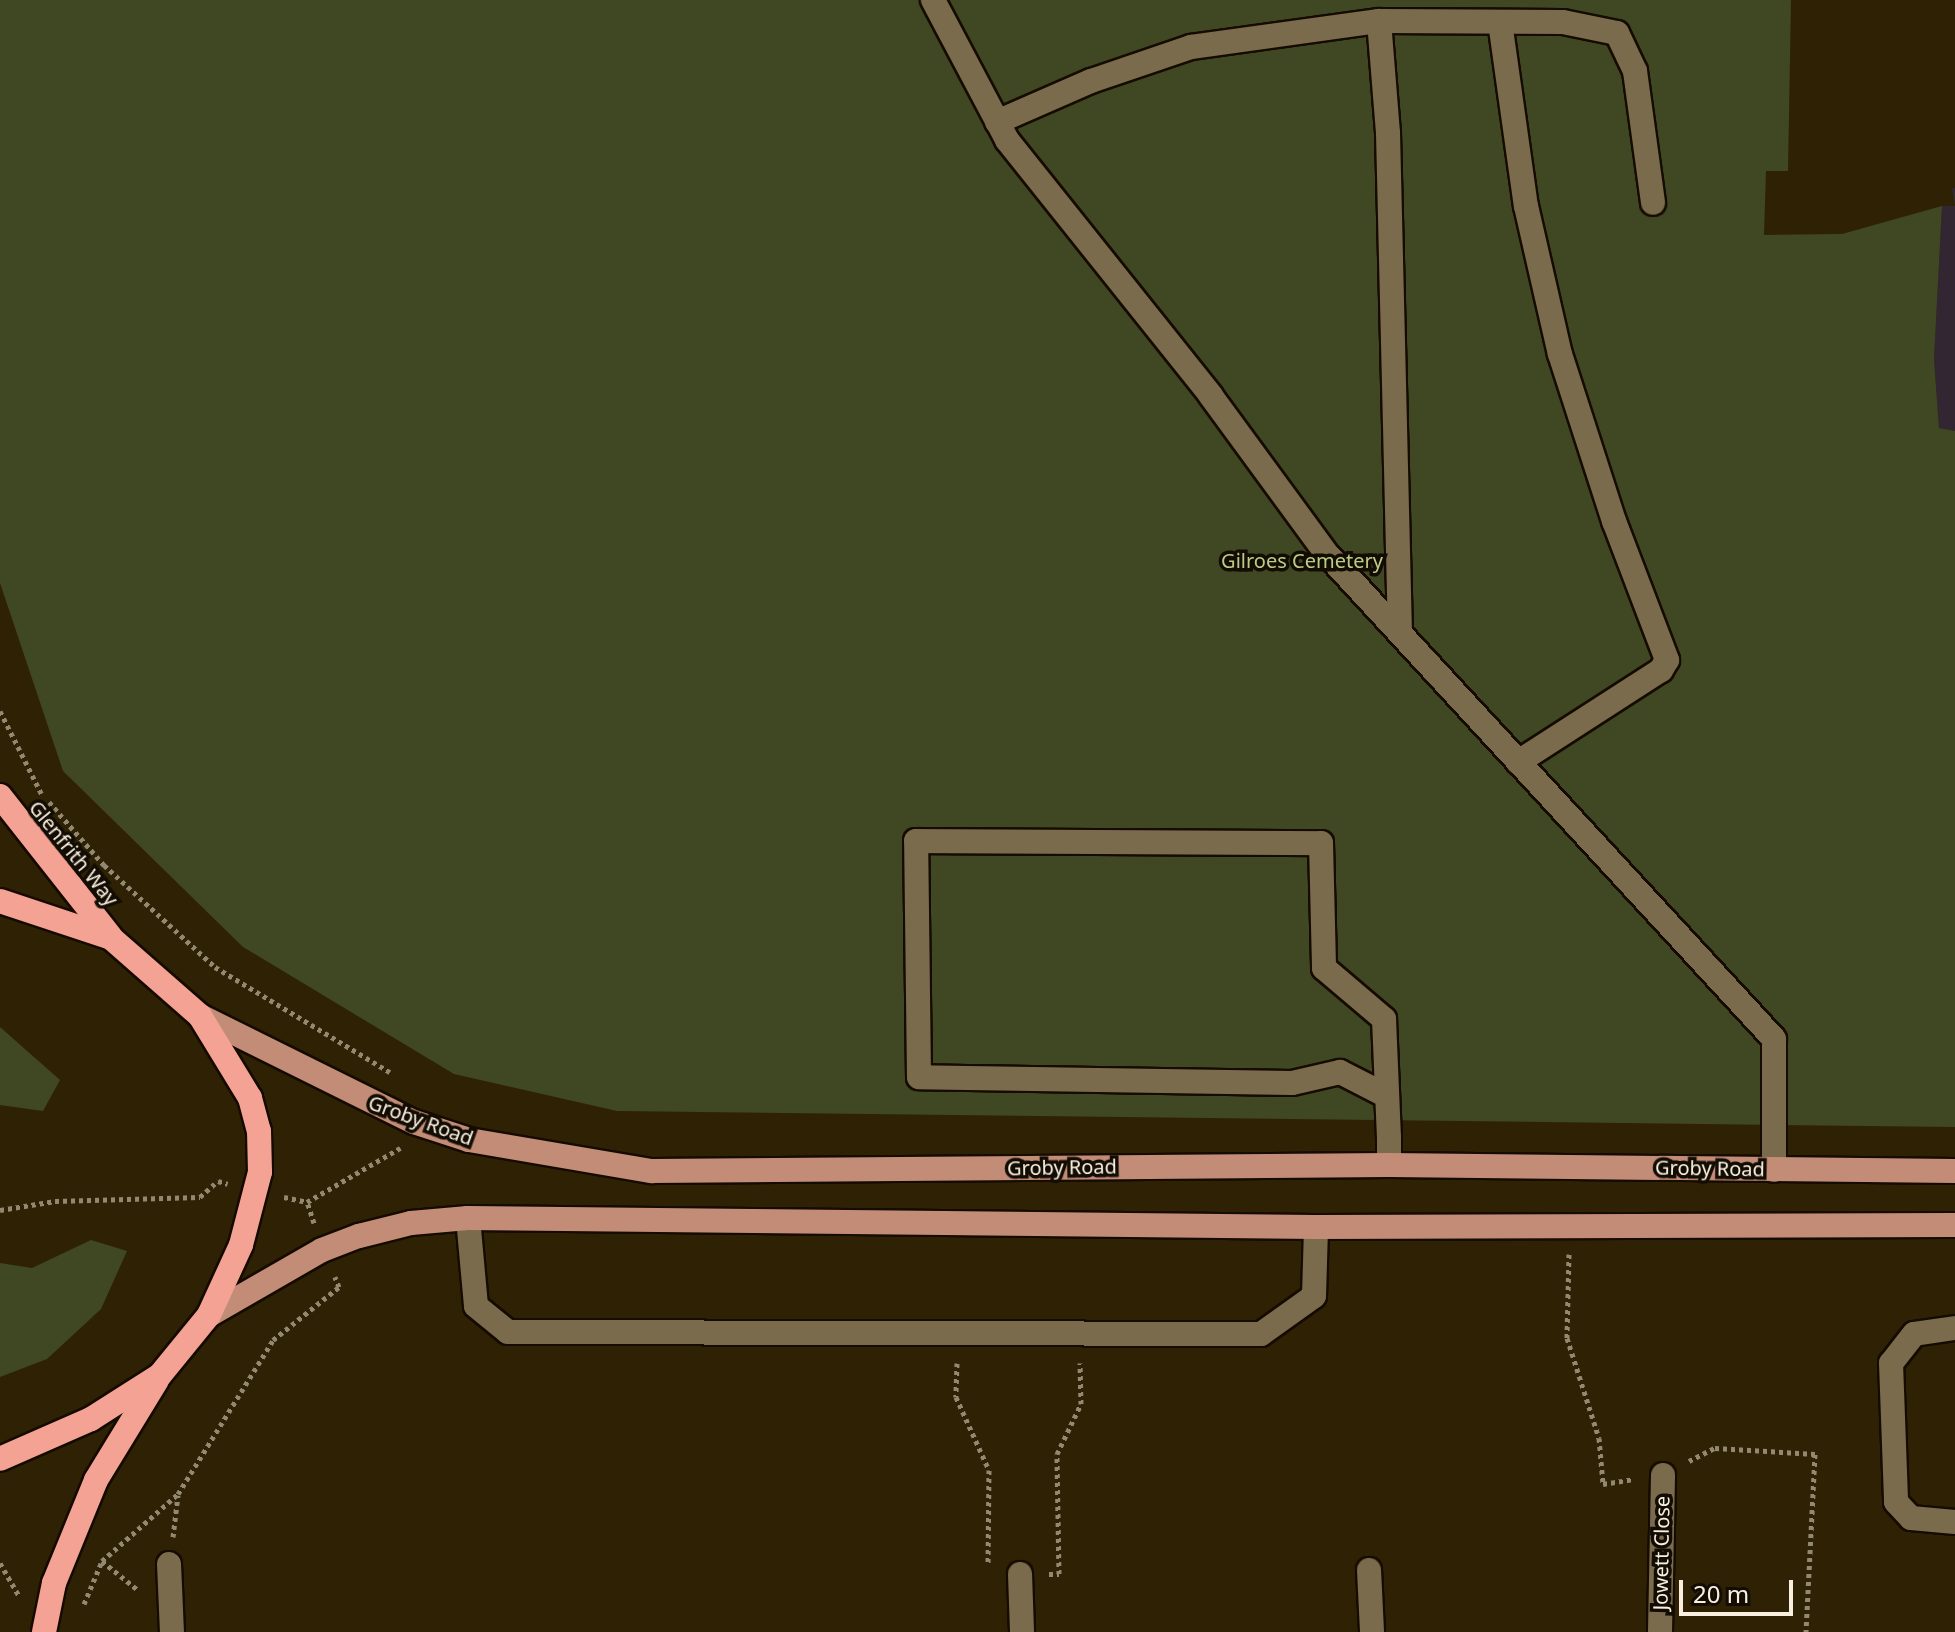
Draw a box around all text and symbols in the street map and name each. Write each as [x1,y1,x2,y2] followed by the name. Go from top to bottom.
[1221,548,1383,572] park label: Gilroes Cemetery
[24,796,124,910] street label: Glenfrith Way
[365,1090,477,1150] street label: Groby Road
[1007,1154,1117,1180] street label: Groby Road
[1655,1155,1765,1181] street label: Groby Road
[1648,1496,1674,1610] street label: Jowett Close
[1683,1564,1797,1614] scale bar
[1693,1577,1749,1610] text: 20 m

